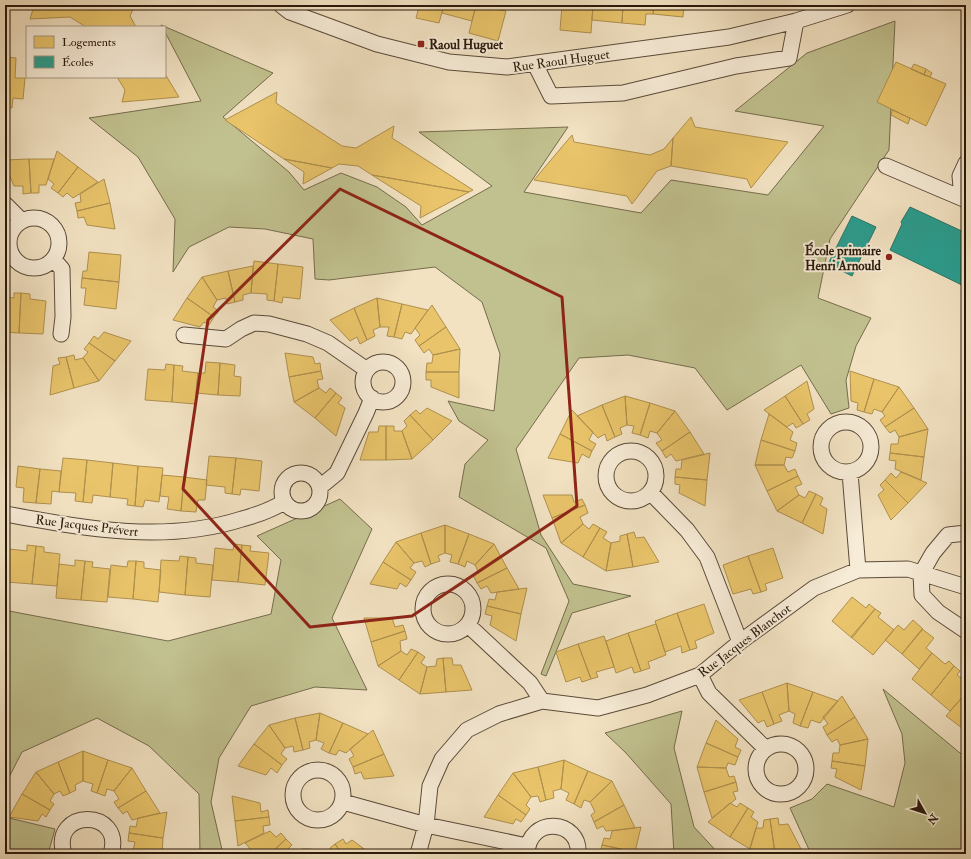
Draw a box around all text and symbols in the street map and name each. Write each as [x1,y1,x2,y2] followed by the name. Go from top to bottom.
[26,26,166,78] legend
[62,35,116,50] text: Logements
[429,37,504,54] place label: Raoul Huguet
[416,39,426,49] marker: Raoul Huguet
[512,46,611,76] street label: Rue Raoul Huguet
[62,55,93,70] text: Écoles
[805,241,882,274] place label: École primaire Henri Arnould
[884,252,894,262] marker: École primaire Henri Arnould
[35,512,139,540] street label: Rue Jacques Prévert
[695,601,794,681] street label: Rue Jacques Blanchot
[905,793,945,833] north arrow
[924,810,941,828] text: N

